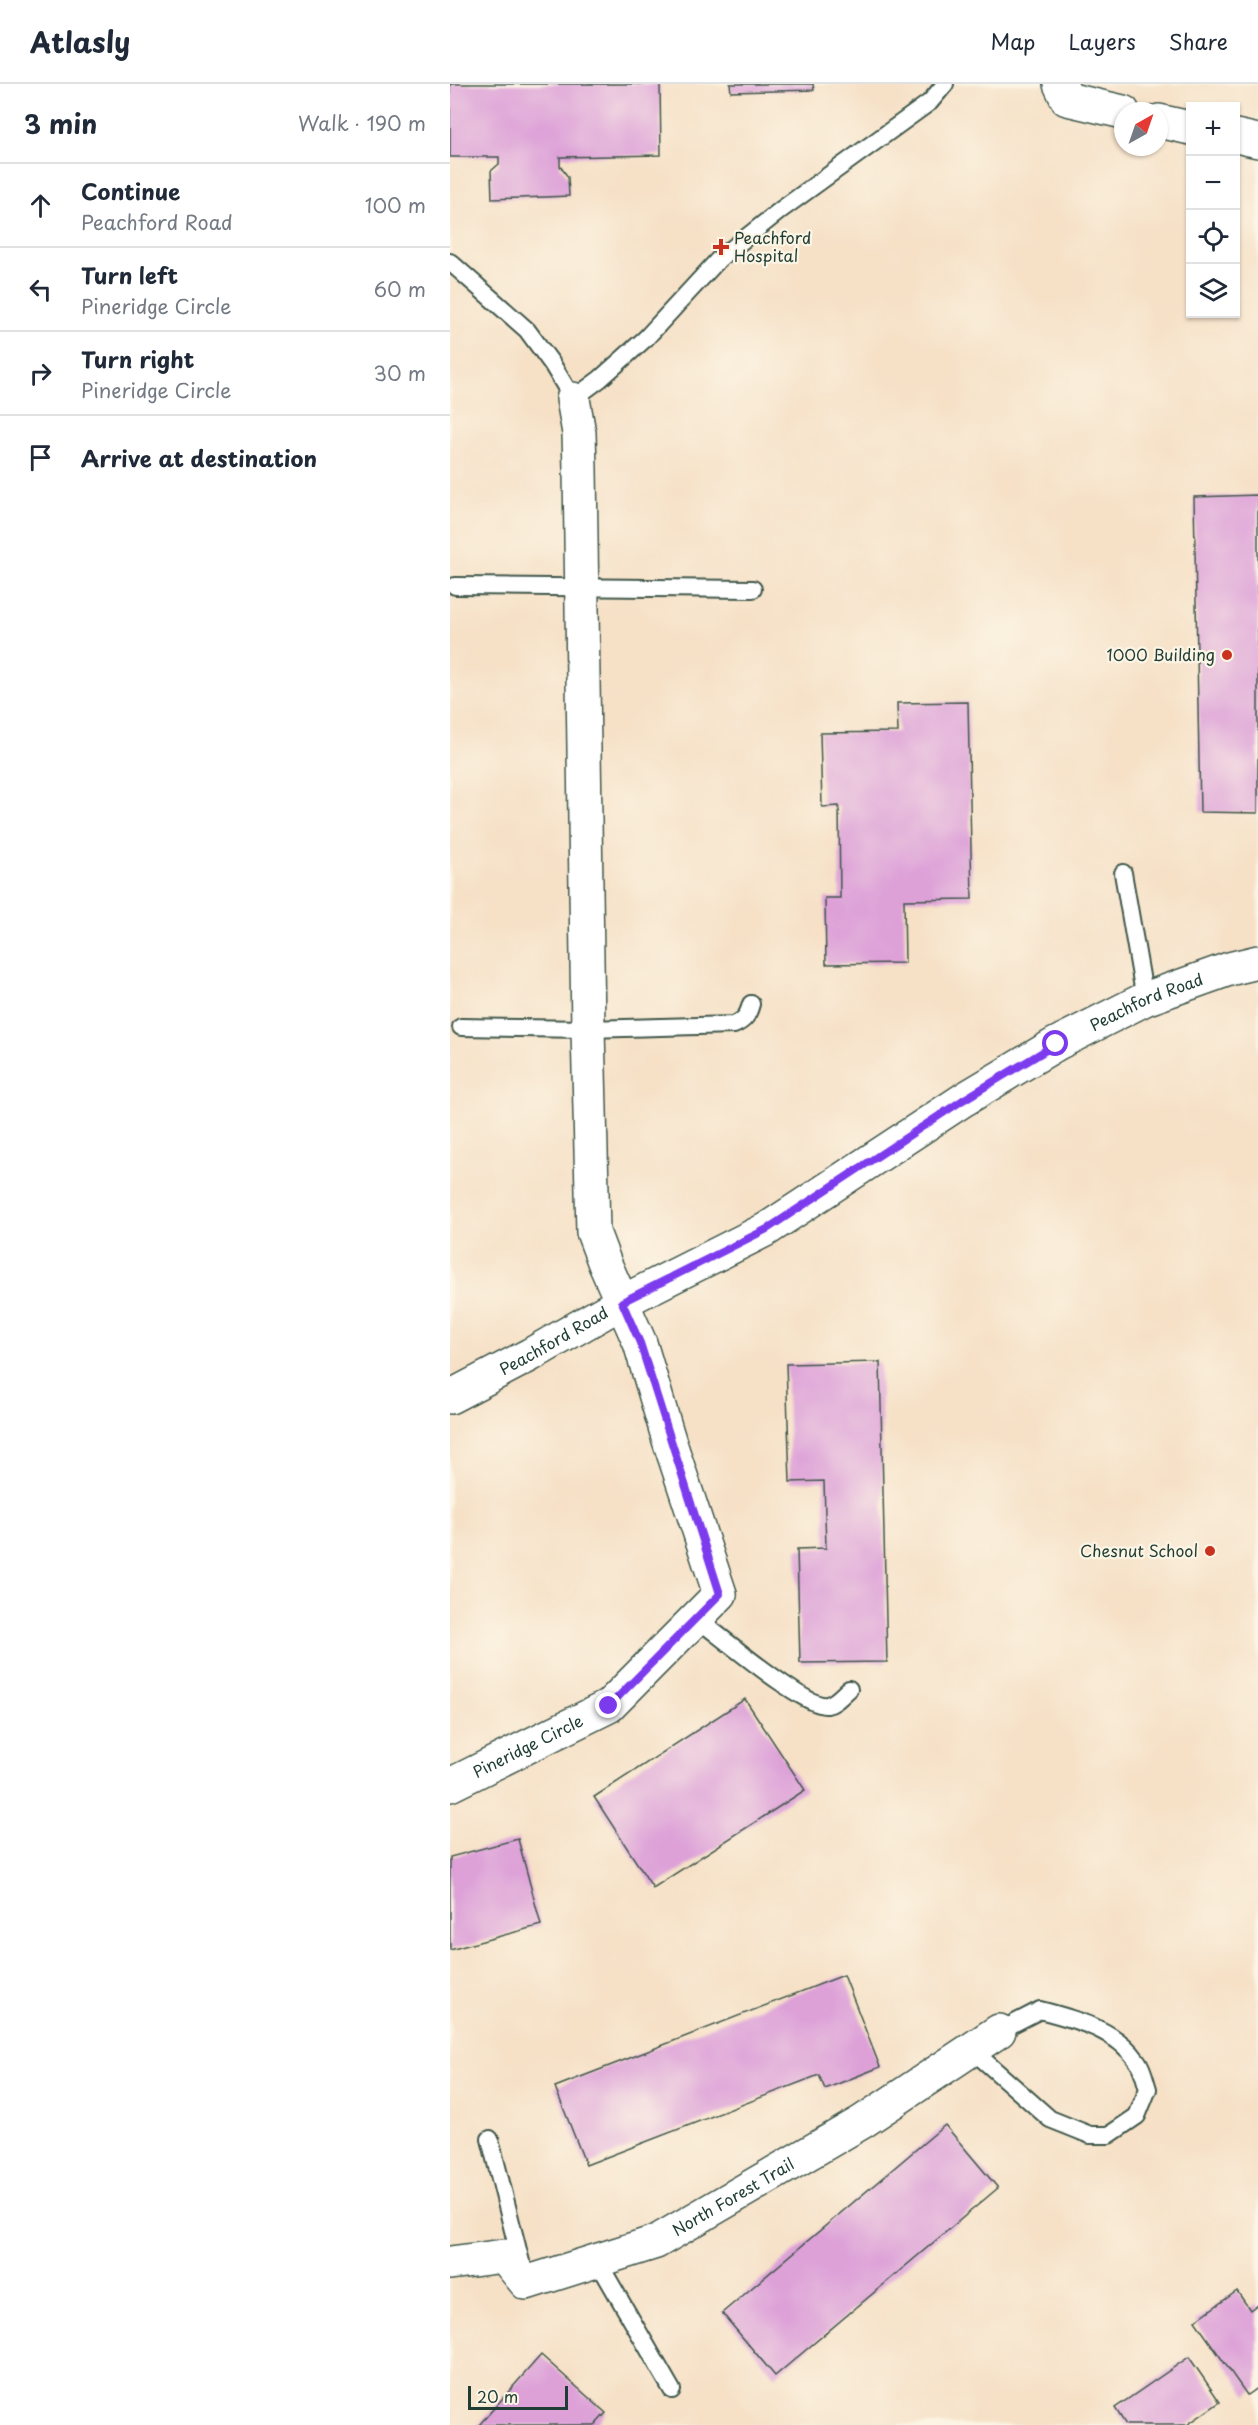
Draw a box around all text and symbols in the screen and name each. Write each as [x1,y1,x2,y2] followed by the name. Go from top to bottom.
[30,20,130,63] text: Atlasly
[991,25,1035,57] text: Map
[1068,25,1136,57] text: Layers
[1169,25,1228,57] text: Share
[1114,102,1168,156] north arrow
[1186,102,1240,318] map controls
[1186,102,1240,156] button: +
[24,104,97,143] text: 3 min
[298,108,426,138] text: Walk · 190 m
[1186,156,1240,210] button: −
[81,174,180,207] text: Continue
[24,189,57,222] icon: ahead
[365,190,426,220] text: 100 m
[81,207,233,237] text: Peachford Road
[1186,210,1240,264] button: locate
[734,225,811,267] place label: Peachford Hospital
[712,238,730,256] marker: Peachford Hospital
[81,258,178,291] text: Turn left
[1186,264,1240,318] button: layers
[24,273,57,306] icon: left
[374,274,426,304] text: 60 m
[81,291,231,321] text: Pineridge Circle
[81,342,194,375] text: Turn right
[24,357,57,390] icon: right
[373,358,426,388] text: 30 m
[81,375,231,405] text: Pineridge Circle
[24,441,57,474] icon: arrive
[81,441,317,474] text: Arrive at destination
[1106,642,1215,666] place label: 1000 Building
[1220,648,1234,662] marker: 1000 Building
[1085,966,1206,1036] street label: Peachford Road
[1042,1030,1068,1056] route start
[495,1300,612,1380] street label: Peachford Road
[1080,1538,1198,1562] place label: Chesnut School
[1203,1544,1217,1558] marker: Chesnut School
[595,1692,621,1718] route end
[468,1708,587,1783] street label: Pineridge Circle
[667,2151,798,2241] street label: North Forest Trail
[468,2383,568,2410] scale bar
[477,2384,518,2408] text: 20 m

